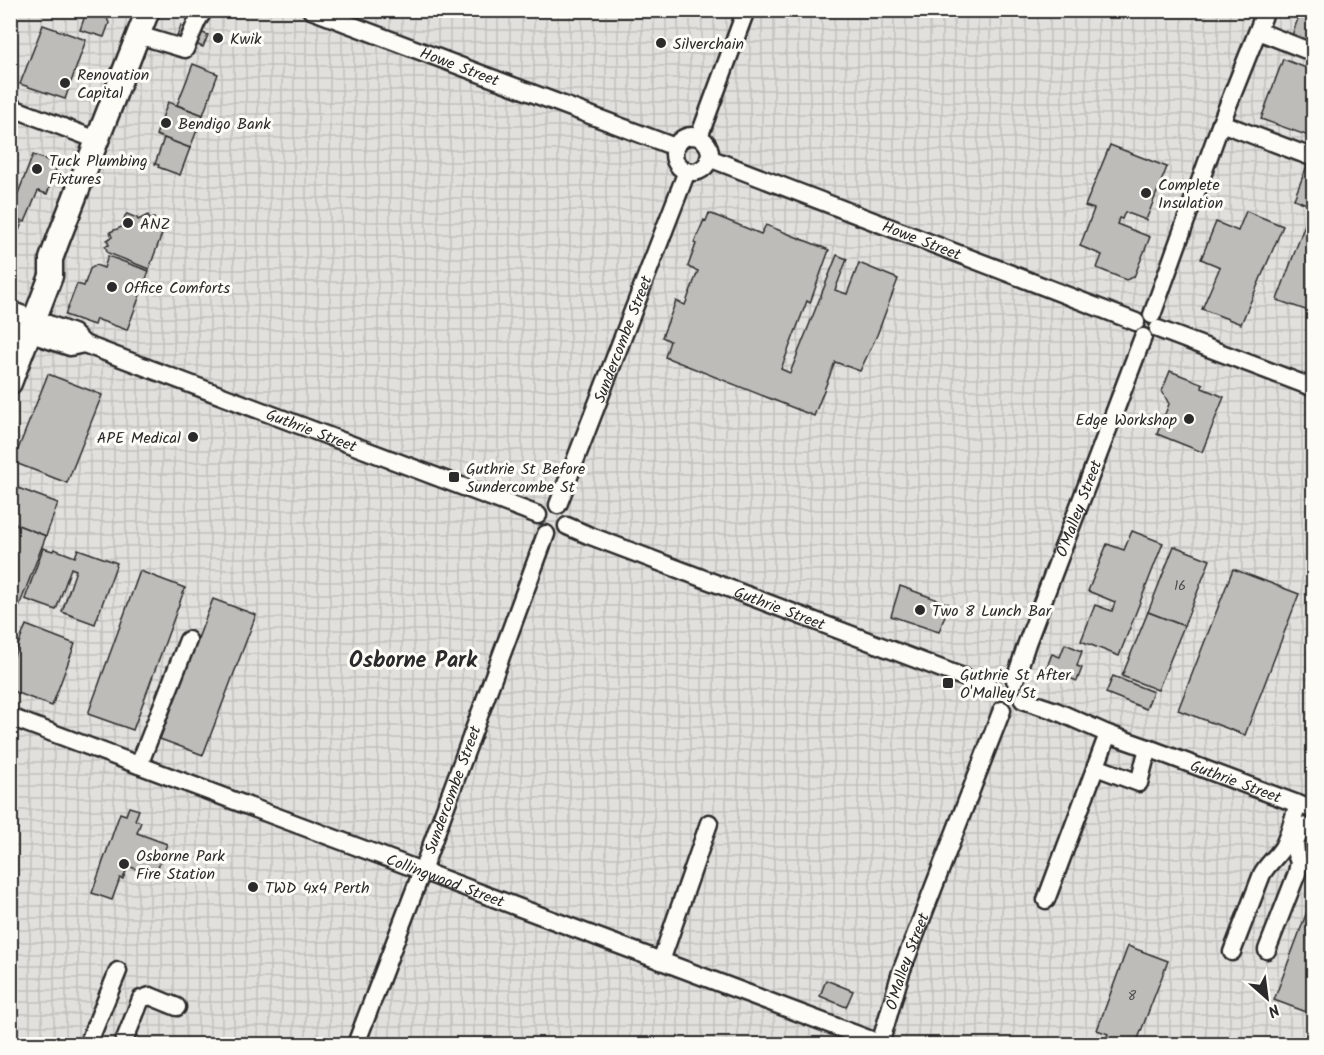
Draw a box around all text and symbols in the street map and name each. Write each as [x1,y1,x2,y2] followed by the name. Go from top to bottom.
[230,27,262,52] place label: Kwik
[211,31,225,45] marker: Kwik
[673,32,744,57] place label: Silverchain
[654,36,668,50] marker: Silverchain
[416,41,503,94] street label: Howe Street
[77,63,149,106] place label: Renovation Capital
[58,76,72,90] marker: Renovation Capital
[178,112,271,137] place label: Bendigo Bank
[159,116,173,130] marker: Bendigo Bank
[49,149,148,192] place label: Tuck Plumbing Fixtures
[30,162,44,176] marker: Tuck Plumbing Fixtures
[1158,173,1223,216] place label: Complete Insulation
[1139,186,1153,200] marker: Complete Insulation
[140,212,170,237] place label: ANZ
[878,215,965,268] street label: Howe Street
[121,216,135,230] marker: ANZ
[588,271,660,407] street label: Sundercombe Street
[124,276,230,301] place label: Office Comforts
[105,280,119,294] marker: Office Comforts
[262,403,361,460] street label: Guthrie Street
[1076,408,1177,433] place label: Edge Workshop
[1182,412,1196,426] marker: Edge Workshop
[97,426,181,451] place label: APE Medical
[186,430,200,444] marker: APE Medical
[1050,456,1110,561] street label: O'Malley Street
[466,457,585,500] place label: Guthrie St Before Sundercombe St
[447,470,461,484] marker: Guthrie St Before Sundercombe St
[1174,575,1186,597] house number: 16
[730,580,829,638] street label: Guthrie Street
[932,599,1053,624] place label: Two 8 Lunch Bar
[913,603,927,617] marker: Two 8 Lunch Bar
[349,644,478,679] district label: Osborne Park
[960,663,1072,706] place label: Guthrie St After O'Malley St
[941,676,955,690] marker: Guthrie St After O'Malley St
[418,722,489,858] street label: Sundercombe Street
[1186,754,1285,811] street label: Guthrie Street
[136,844,225,887] place label: Osborne Park Fire Station
[382,848,509,915] street label: Collingwood Street
[117,857,131,871] marker: Osborne Park Fire Station
[265,876,370,901] place label: TWD 4x4 Perth
[246,880,260,894] marker: TWD 4x4 Perth
[880,909,937,1013] street label: O'Malley Street
[1237,968,1297,1028] north arrow
[1128,985,1137,1007] house number: 8
[1263,997,1284,1023] text: N

